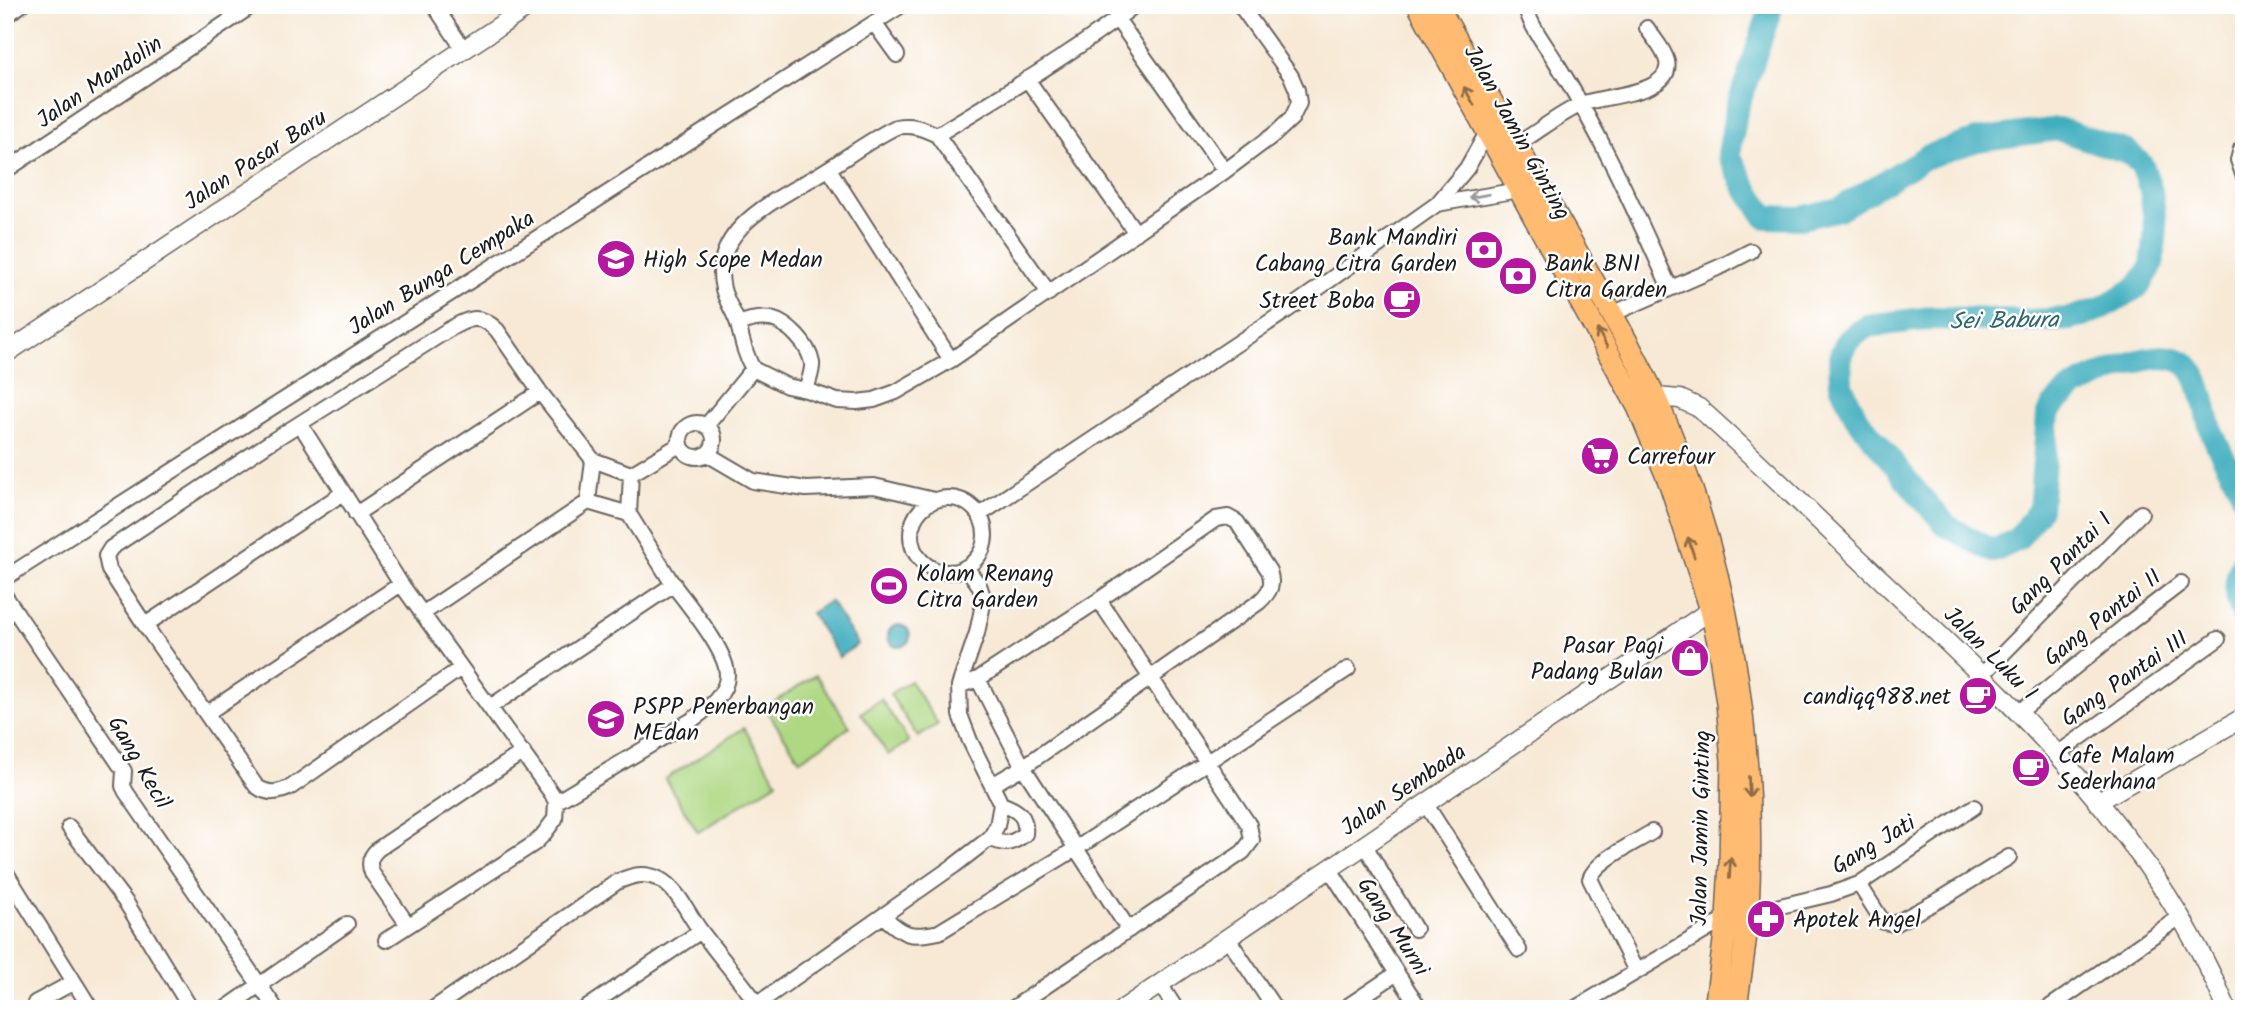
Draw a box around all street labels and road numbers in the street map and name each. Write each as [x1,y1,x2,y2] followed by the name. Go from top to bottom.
[30,27,171,138] street label: Jalan Mandolin
[1453,39,1579,227] street label: Jalan Jamin Ginting
[177,101,335,221] street label: Jalan Pasar Baru
[342,202,542,346] street label: Jalan Bunga Cempaka
[2001,504,2122,625] street label: Gang Pantai I
[2036,561,2170,676] street label: Gang Pantai II
[1934,599,2045,710] street label: Jalan Luku I
[2054,622,2196,737] street label: Gang Pantai III
[97,710,180,817] street label: Gang Kecil
[1682,730,1722,926] street label: Jalan Jamin Ginting
[1334,735,1474,846] street label: Jalan Sembada
[1825,806,1925,885] street label: Gang Jati
[1347,870,1439,985] street label: Gang Murni

